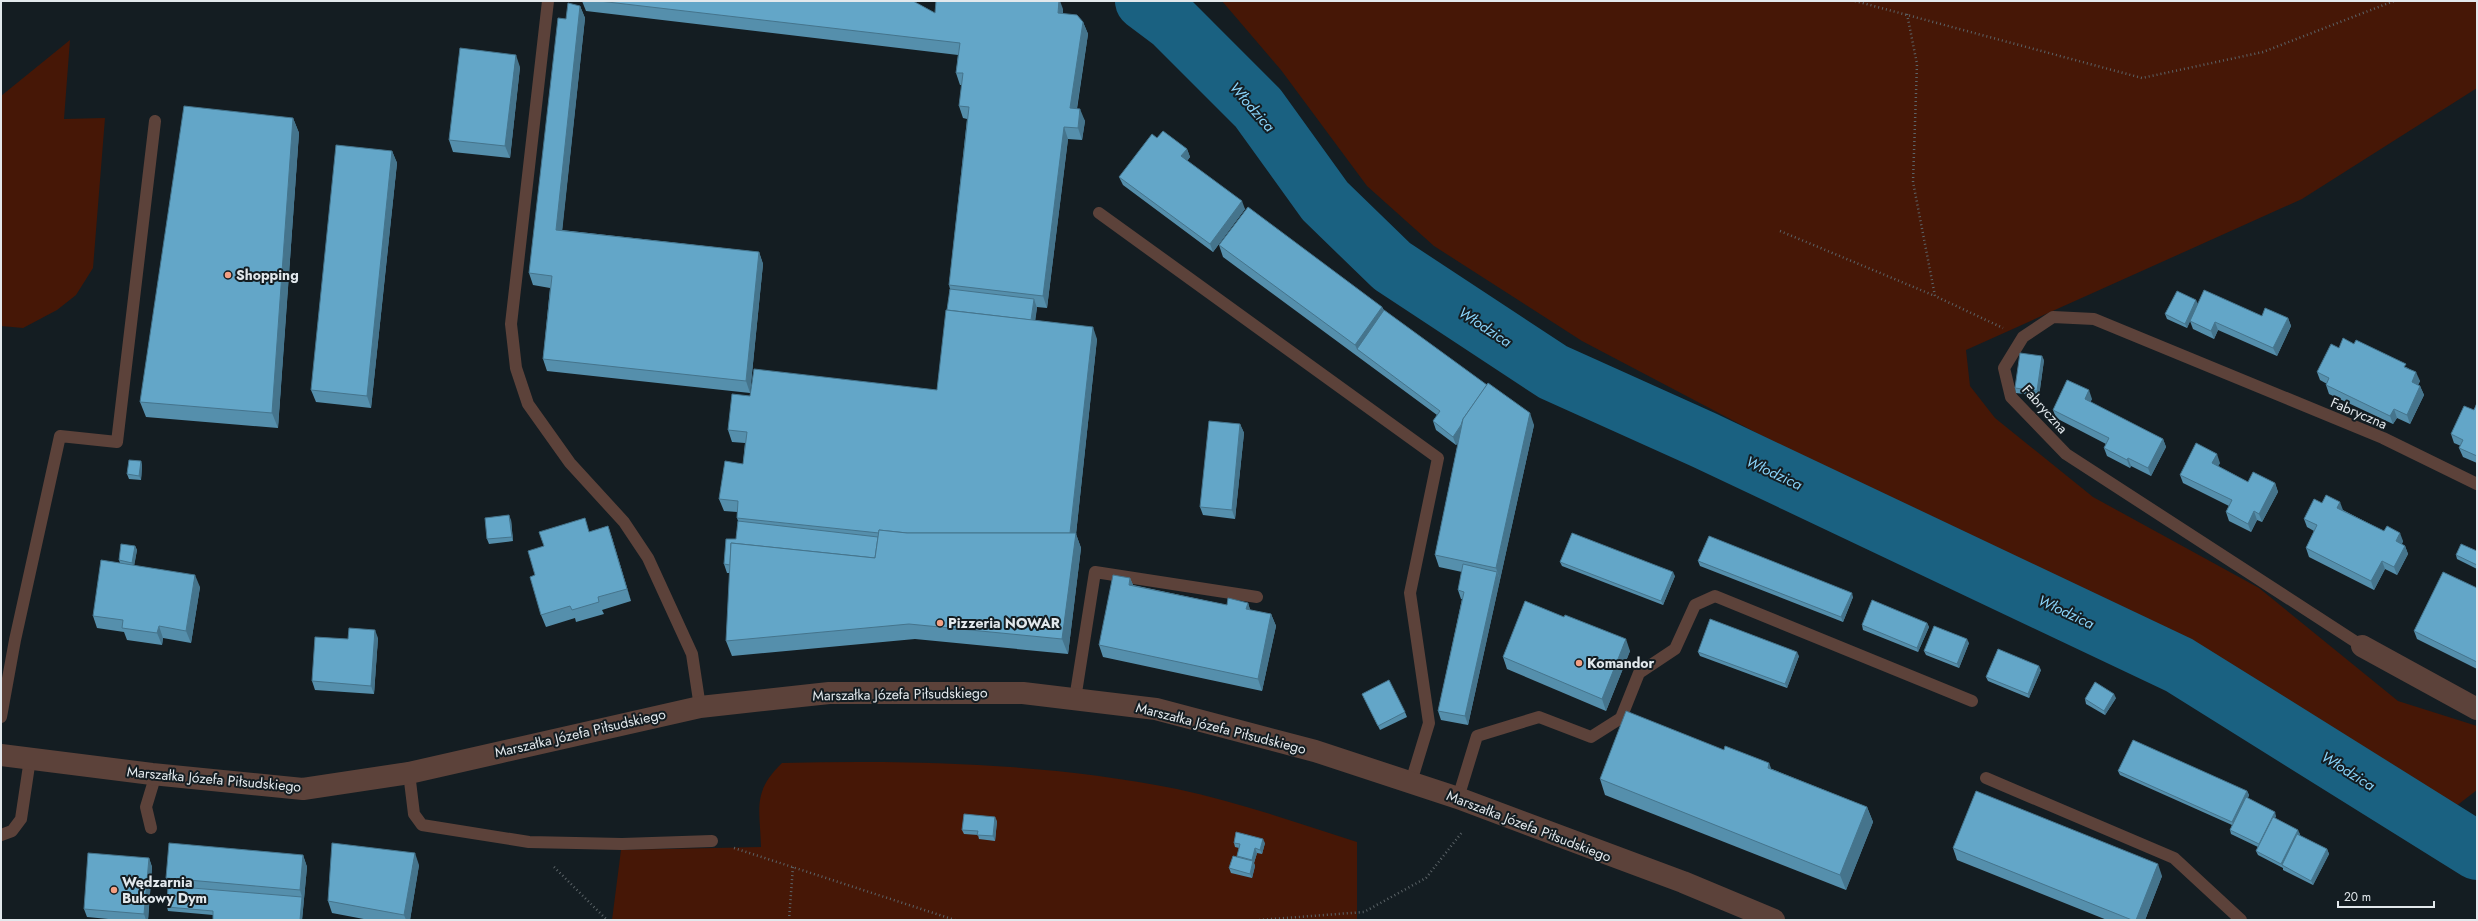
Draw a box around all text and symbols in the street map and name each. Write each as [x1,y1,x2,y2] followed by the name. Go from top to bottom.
[1224,77,1280,137] water label: Włodzica
[236,265,299,285] place label: Shopping
[223,270,233,280] marker: Shopping
[1454,302,1517,353] water label: Włodzica
[2018,380,2072,438] street label: Fabryczna
[2328,392,2390,434] street label: Fabryczna
[1742,450,1806,496] water label: Włodzica
[2034,589,2098,635] water label: Włodzica
[948,613,1060,633] place label: Pizzeria NOWAR
[935,618,945,628] marker: Pizzeria NOWAR
[1587,653,1655,673] place label: Komandor
[1574,658,1584,668] marker: Komandor
[812,682,988,706] street label: Marszałka Józefa Piłsudskiego
[1134,697,1309,759] street label: Marszałka Józefa Piłsudskiego
[493,703,668,762] street label: Marszałka Józefa Piłsudskiego
[2317,746,2380,797] water label: Włodzica
[126,761,302,797] street label: Marszałka Józefa Piłsudskiego
[1444,785,1615,867] street label: Marszałka Józefa Piłsudskiego
[122,872,207,908] place label: Wędzarnia Bukowy Dym
[2338,883,2434,909] scale bar
[109,885,119,895] marker: Wędzarnia Bukowy Dym
[2344,888,2371,906] text: 20 m

